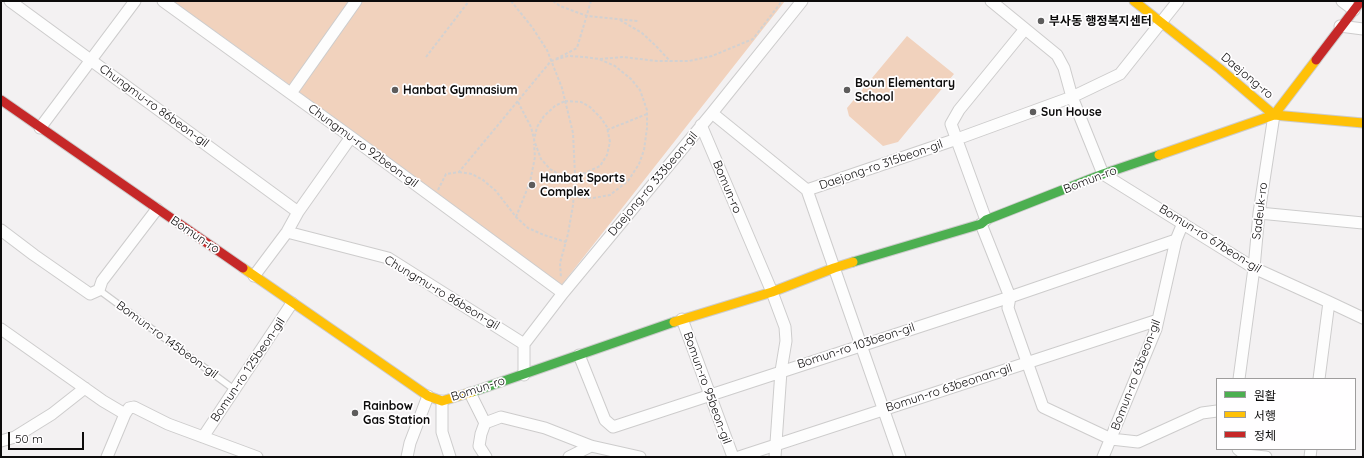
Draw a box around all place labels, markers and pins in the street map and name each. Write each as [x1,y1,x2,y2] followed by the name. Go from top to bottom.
[1049,14,1152,28] place label: 부사동 행정복지센터
[1036,16,1046,26] marker: 부사동 행정복지센터
[855,76,955,104] place label: Boun Elementary School
[403,83,518,97] place label: Hanbat Gymnasium
[390,85,400,95] marker: Hanbat Gymnasium
[842,85,852,95] marker: Boun Elementary School
[1041,105,1102,119] place label: Sun House
[1028,107,1038,117] marker: Sun House
[540,171,625,199] place label: Hanbat Sports Complex
[527,180,537,190] marker: Hanbat Sports Complex
[363,399,430,427] place label: Rainbow Gas Station
[350,408,360,418] marker: Rainbow Gas Station

